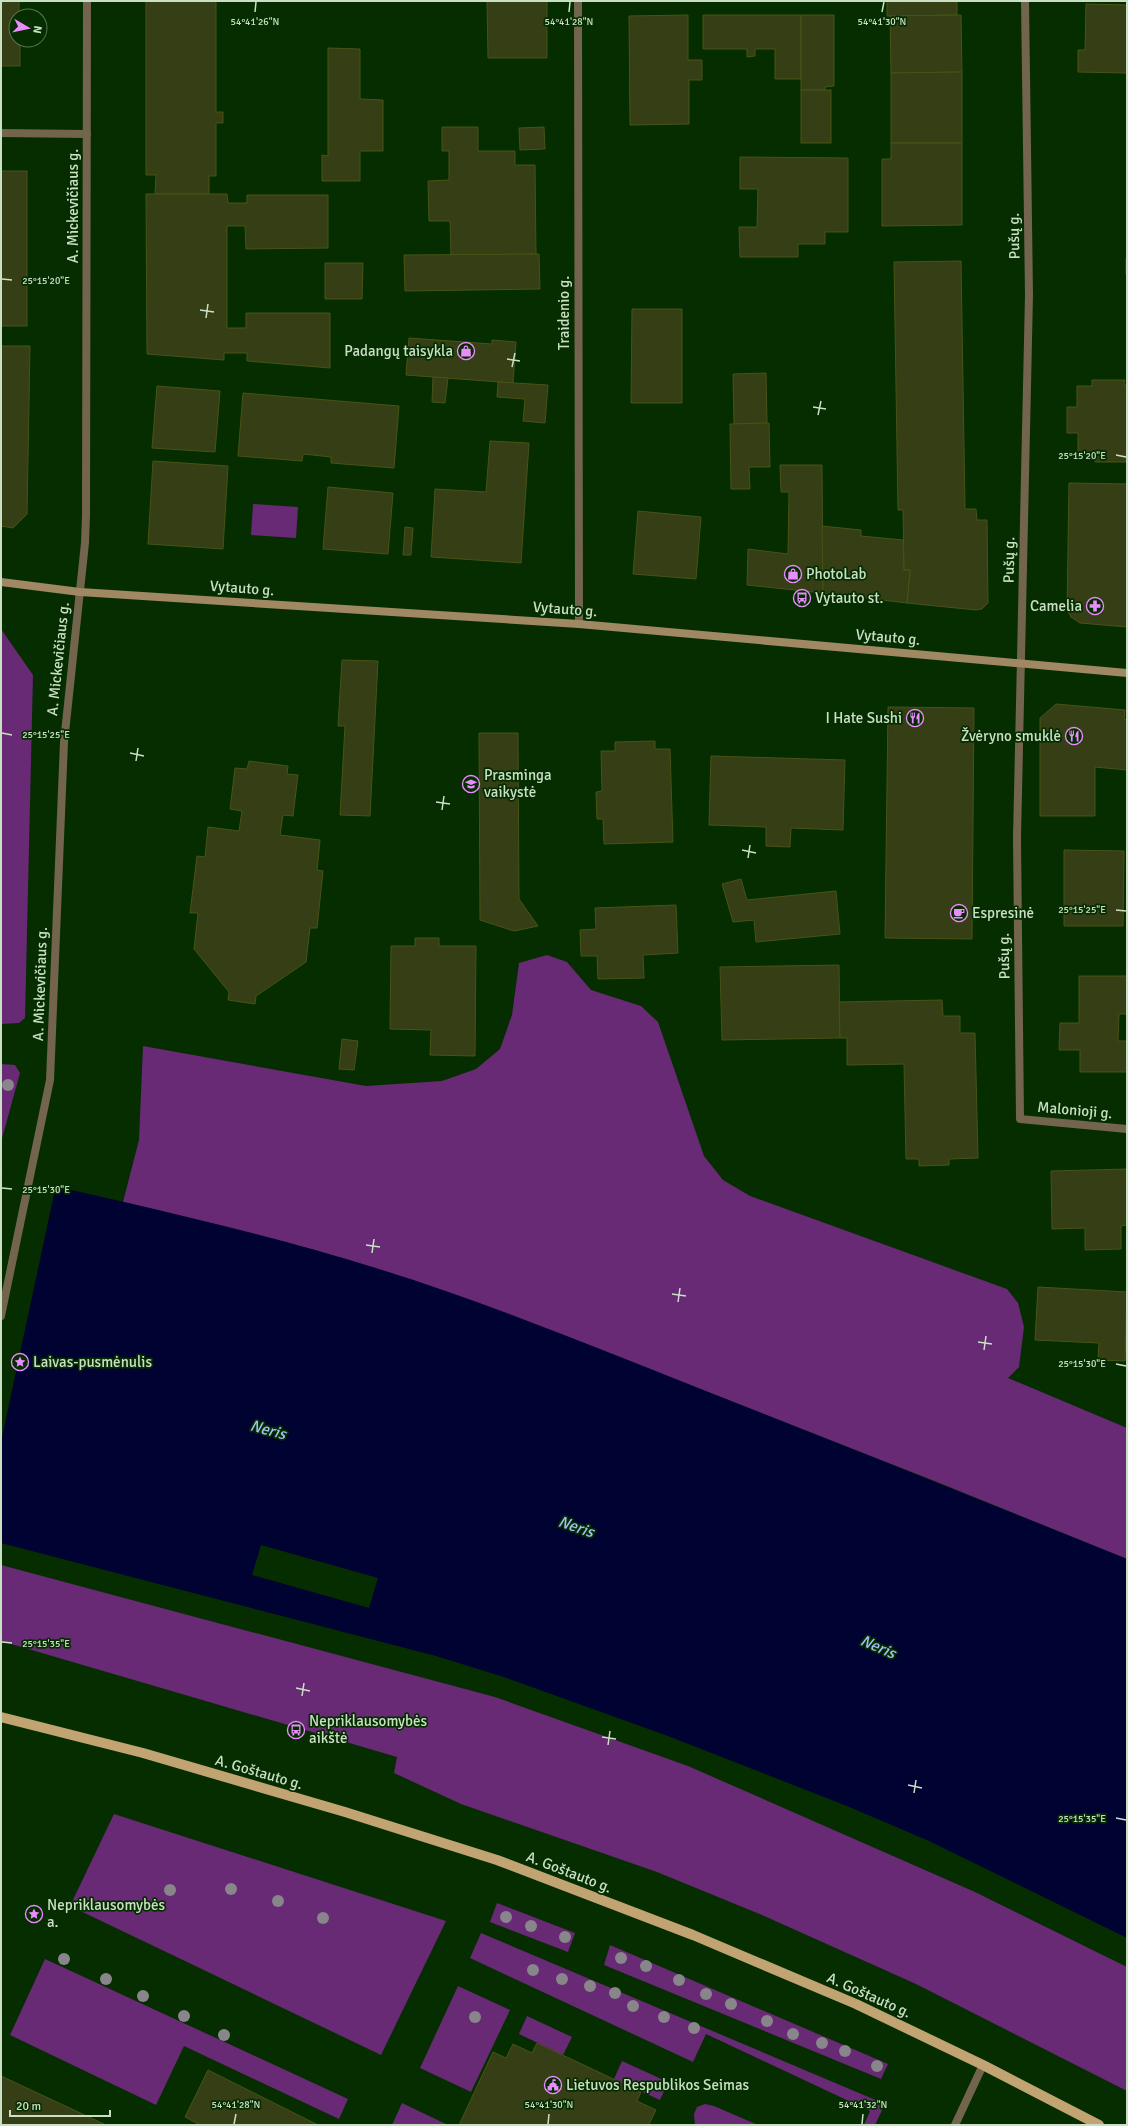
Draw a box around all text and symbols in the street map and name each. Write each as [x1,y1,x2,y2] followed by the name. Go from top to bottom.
[8,8,48,48] north arrow
[231,16,279,28] text: 54°41'26"N
[545,16,593,28] text: 54°41'28"N
[858,16,906,28] text: 54°41'30"N
[30,25,44,34] text: N
[64,149,82,263] street label: A. Mickevičiaus g.
[1005,213,1023,259] street label: Pušų g.
[22,275,70,287] text: 25°15'20"E
[555,276,573,350] street label: Traidenio g.
[456,341,476,361] shop icon: Padangų taisykla
[344,342,453,360] place label: Padangų taisykla
[1058,450,1106,462] text: 25°15'20"E
[1000,537,1018,583] street label: Pušų g.
[783,564,803,584] shop icon: PhotoLab
[806,565,867,583] place label: PhotoLab
[209,577,275,599] street label: Vytauto g.
[792,588,812,608] bus stop icon: Vytauto st.
[815,589,884,607] place label: Vytauto st.
[1085,596,1105,616] pharmacy icon: Camelia
[1030,597,1082,615] place label: Camelia
[532,598,598,620] street label: Vytauto g.
[43,601,73,717] street label: A. Mickevičiaus g.
[855,625,921,649] street label: Vytauto g.
[905,708,925,728] restaurant icon: I Hate Sushi
[825,709,902,727] place label: I Hate Sushi
[1064,726,1084,746] restaurant icon: Žvėryno smuklė
[961,727,1061,745] place label: Žvėryno smuklė
[22,729,70,741] text: 25°15'25"E
[484,766,552,801] place label: Prasminga vaikystė
[461,774,481,794] school or university icon: Prasminga vaikystė
[949,903,969,923] cafe icon: Espresinė
[972,904,1034,922] place label: Espresinė
[1058,904,1106,916] text: 25°15'25"E
[29,927,51,1041] street label: A. Mickevičiaus g.
[995,933,1013,979] street label: Pušų g.
[1037,1098,1113,1122] street label: Malonioji g.
[22,1184,70,1196] text: 25°15'30"E
[10,1352,30,1372] place icon: Laivas-pusmėnulis
[33,1353,152,1371] place label: Laivas-pusmėnulis
[1058,1358,1106,1370] text: 25°15'30"E
[248,1416,290,1445] water label: Neris
[556,1512,598,1543] water label: Neris
[857,1630,901,1664] water label: Neris
[22,1638,70,1650] text: 25°15'35"E
[309,1712,428,1747] place label: Nepriklausomybės aikštė
[286,1720,306,1740] bus stop icon: Nepriklausomybės aikštė
[213,1751,305,1793] street label: A. Goštauto g.
[1058,1813,1106,1825] text: 25°15'35"E
[524,1847,614,1897] street label: A. Goštauto g.
[47,1896,166,1931] place label: Nepriklausomybės a.
[24,1904,44,1924] place icon: Nepriklausomybės a.
[824,1968,914,2022] street label: A. Goštauto g.
[543,2075,563,2095] public building icon: Lietuvos Respublikos Seimas
[566,2076,750,2094] place label: Lietuvos Respublikos Seimas
[10,2092,110,2118] scale bar
[16,2099,41,2114] text: 20 m
[212,2099,260,2111] text: 54°41'28"N
[525,2099,573,2111] text: 54°41'30"N
[839,2099,887,2111] text: 54°41'32"N

